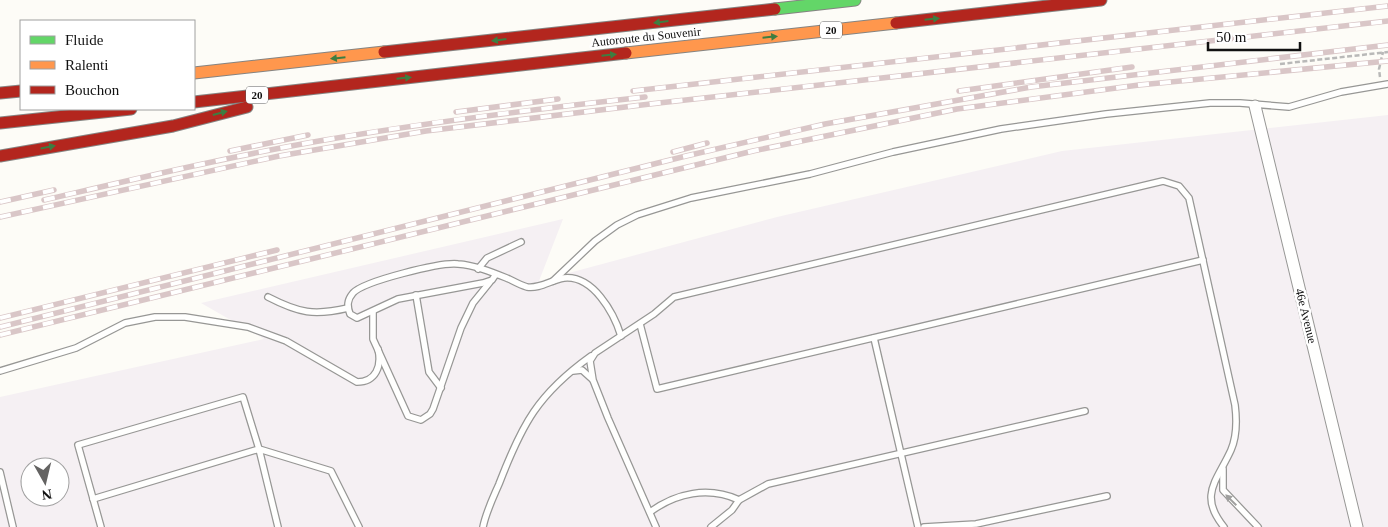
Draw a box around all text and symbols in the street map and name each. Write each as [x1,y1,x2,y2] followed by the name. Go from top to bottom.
[924,15,940,23] one-way arrow
[652,18,668,26] one-way arrow
[20,20,195,110] legend
[1208,20,1300,52] scale bar
[820,22,842,38] road number: 20
[591,24,701,50] street label: Autoroute du Souvenir
[1216,29,1247,45] text: 50 m
[65,32,104,48] text: Fluide
[763,33,779,41] one-way arrow
[491,36,507,44] one-way arrow
[601,51,617,59] one-way arrow
[329,54,345,62] one-way arrow
[65,57,108,73] text: Ralenti
[396,74,412,82] one-way arrow
[65,82,120,98] text: Bouchon
[246,86,268,104] road number: 20
[213,109,228,117] one-way arrow
[40,142,56,150] one-way arrow
[1292,287,1320,345] street label: 46e Avenue
[20,457,70,507] north arrow
[41,486,53,503] text: N
[1226,494,1238,506] one-way arrow

